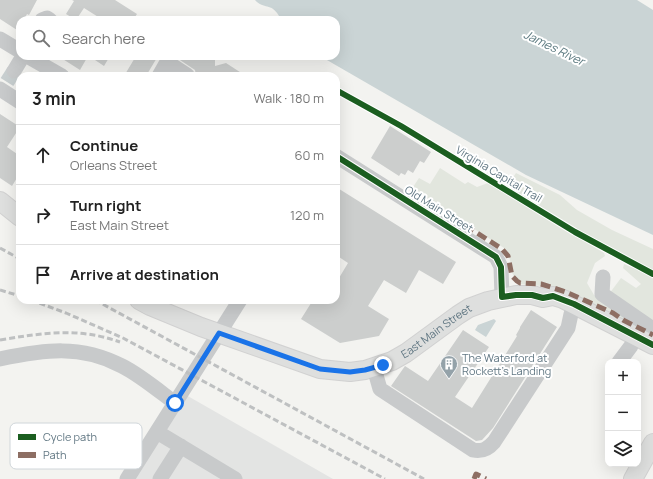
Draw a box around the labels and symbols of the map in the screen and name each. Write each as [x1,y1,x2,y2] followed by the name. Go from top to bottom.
[521,26,589,70] water label: James River
[453,142,545,205] street label: Virginia Capital Trail
[402,181,476,236] street label: Old Main Street
[398,300,474,361] street label: East Main Street
[462,350,551,378] place label: The Waterford at Rockett's Landing
[439,354,459,379] building icon: The Waterford at Rockett's Landing
[374,356,392,374] route end
[166,394,184,412] route start
[10,423,142,469] legend
[43,429,97,444] text: Cycle path
[43,447,66,462] text: Path

